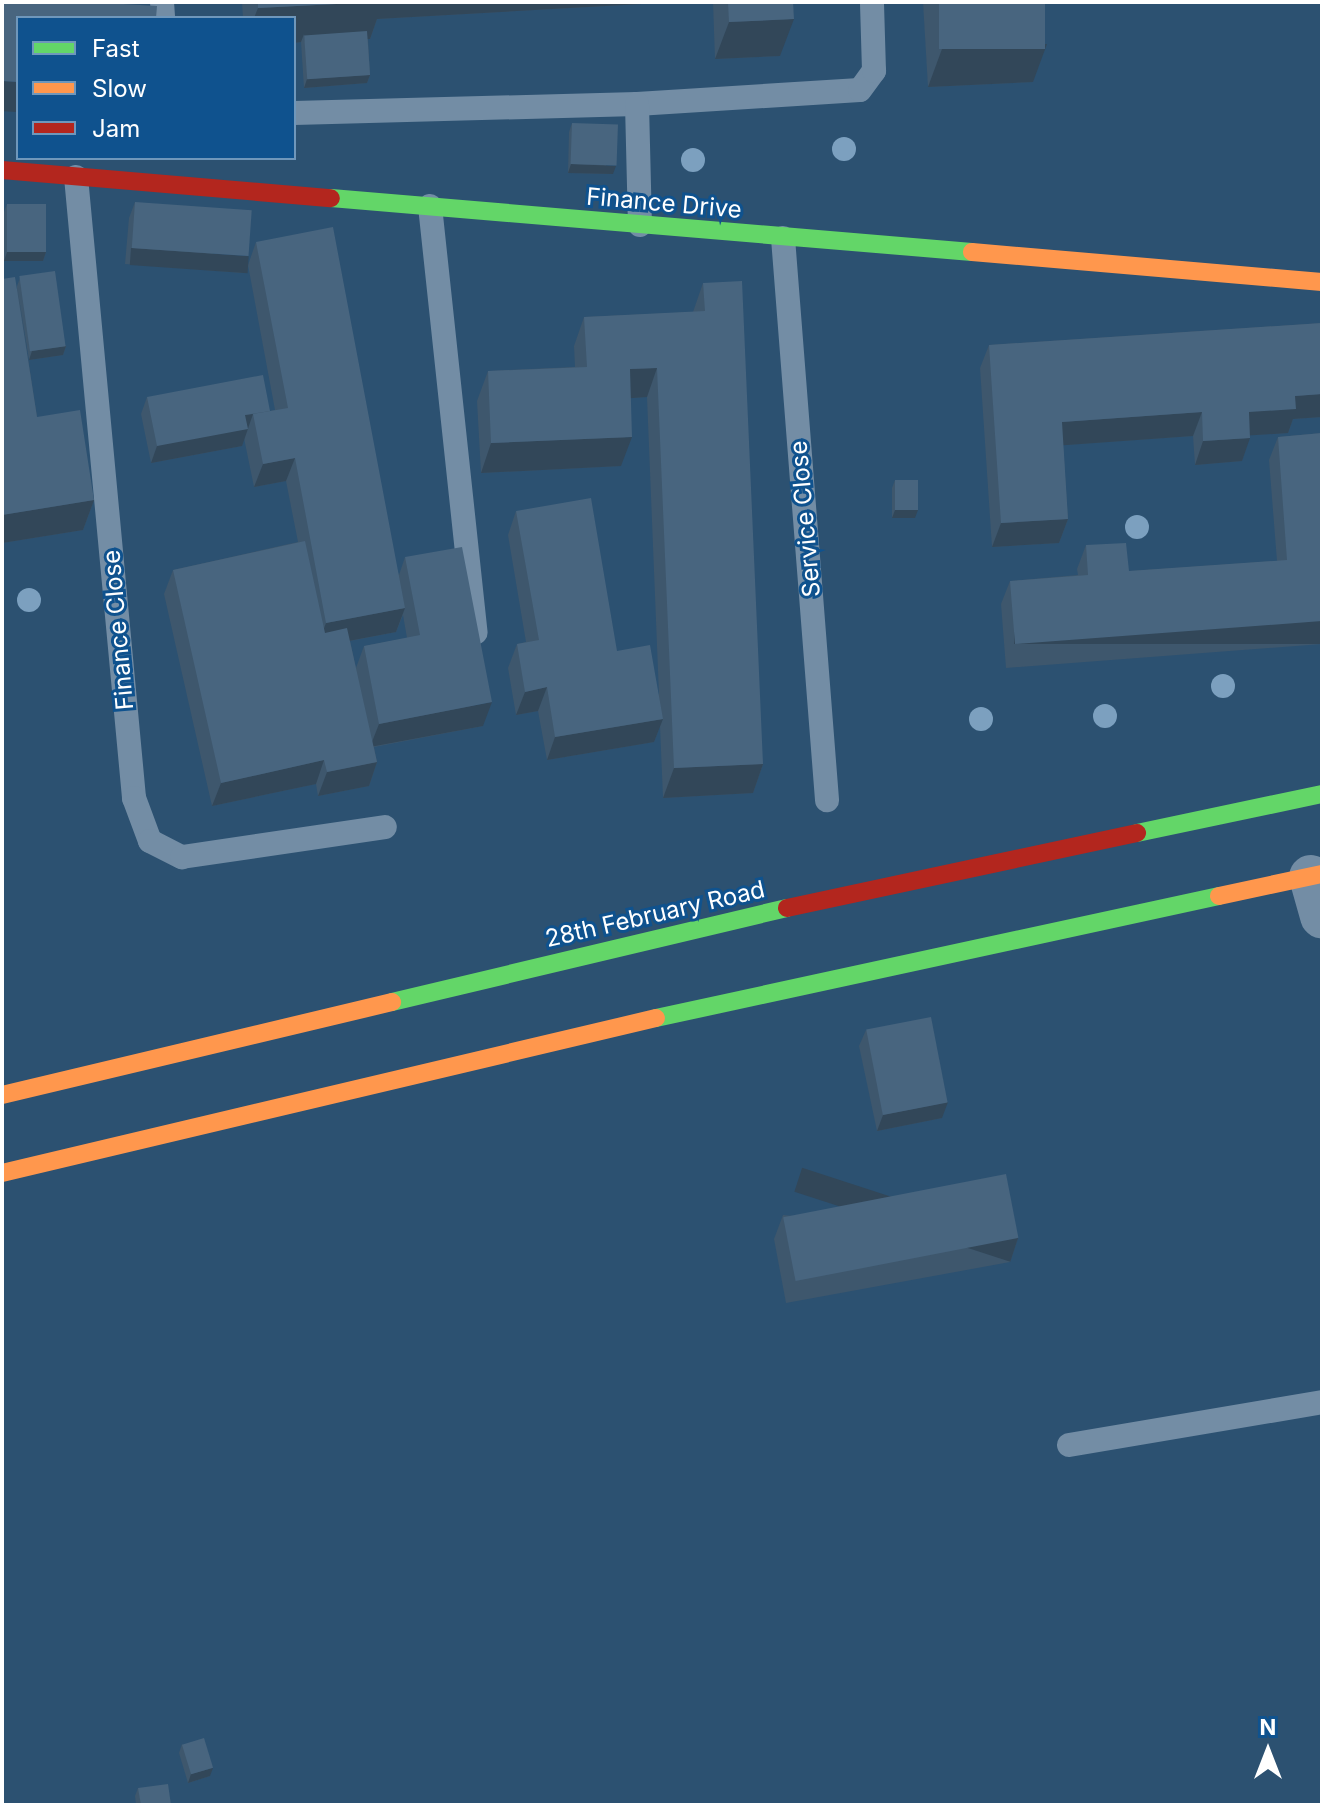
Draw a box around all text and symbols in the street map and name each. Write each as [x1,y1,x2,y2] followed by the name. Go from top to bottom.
[16,16,296,160] legend
[92,34,140,63] text: Fast
[92,74,147,103] text: Slow
[92,114,140,143] text: Jam
[585,182,743,224] street label: Finance Drive
[784,440,826,598] street label: Service Close
[97,549,139,711] street label: Finance Close
[542,875,768,953] street label: 28th February Road
[1228,1711,1308,1791] north arrow
[1260,1714,1276,1740] text: N

